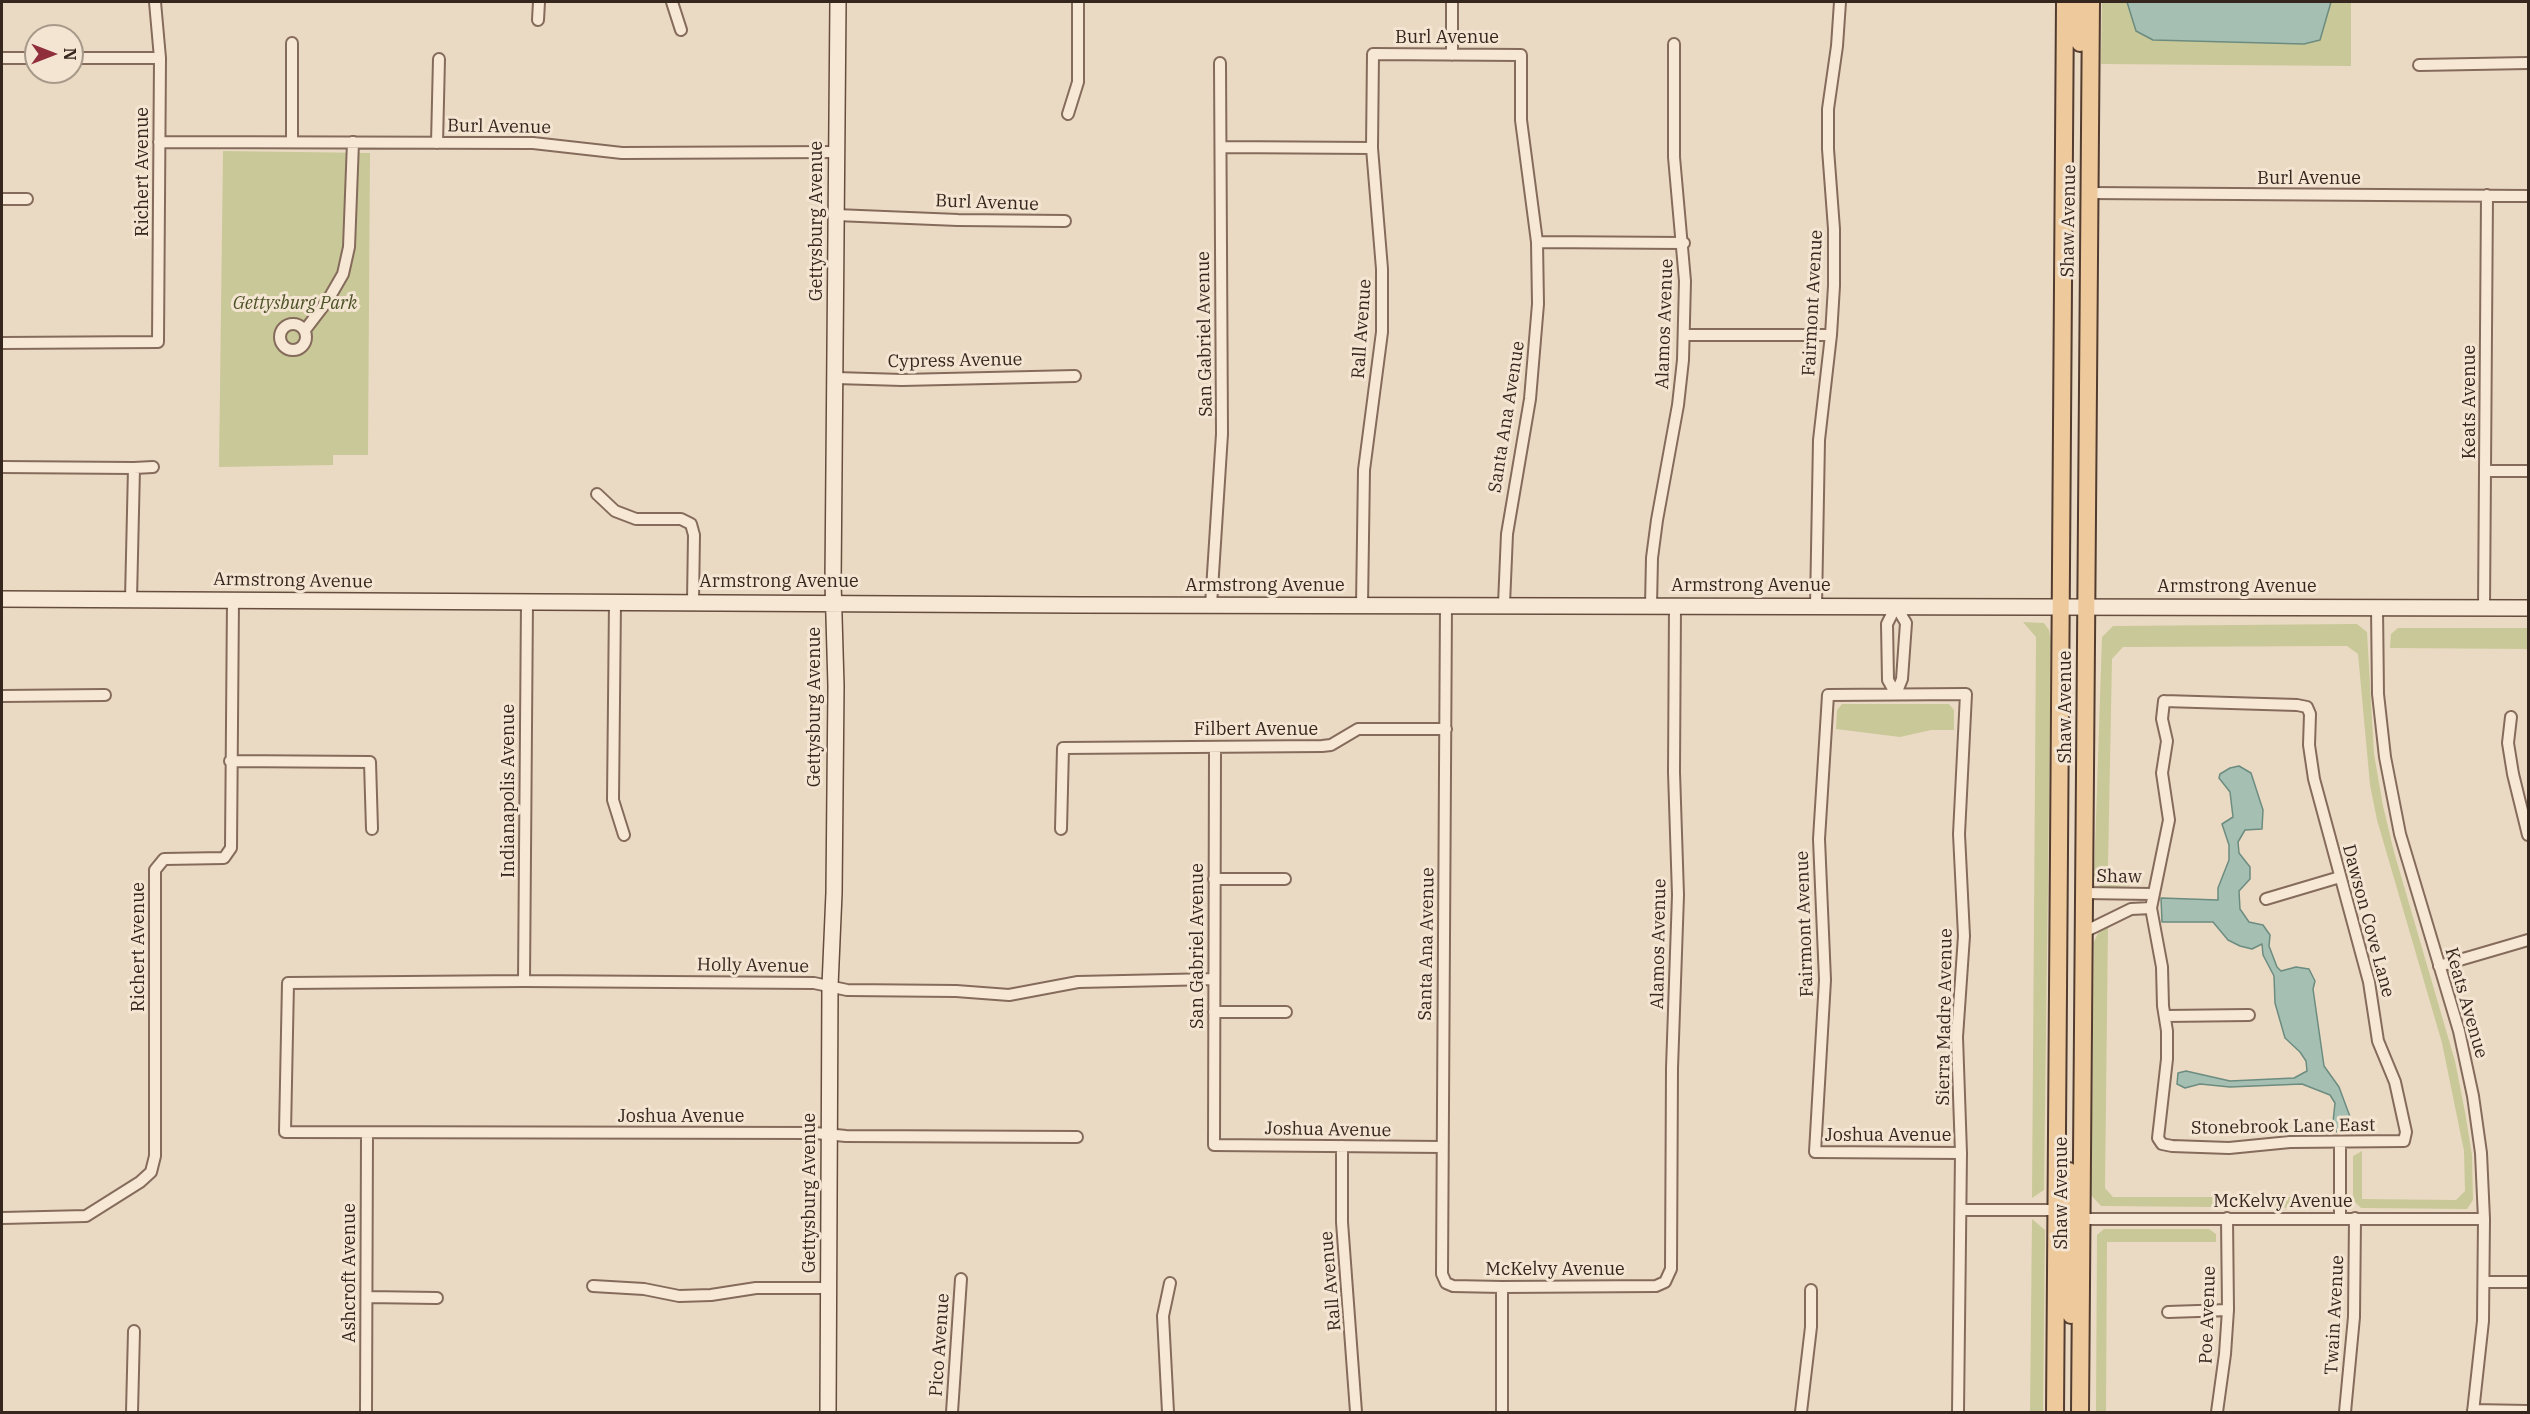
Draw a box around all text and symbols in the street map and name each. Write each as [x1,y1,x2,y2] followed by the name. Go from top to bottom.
[24,24,84,84] north arrow
[1395,27,1499,49] street label: Burl Avenue
[60,48,80,60] text: N
[132,107,154,237] street label: Richert Avenue
[447,115,551,139] street label: Burl Avenue
[806,141,828,301] street label: Gettysburg Avenue
[2057,164,2081,278] street label: Shaw Avenue
[2257,168,2361,190] street label: Burl Avenue
[935,190,1039,216] street label: Burl Avenue
[1798,229,1828,377] street label: Fairmont Avenue
[1193,251,1217,417] street label: San Gabriel Avenue
[1652,258,1678,390] street label: Alamos Avenue
[1348,278,1376,380] street label: Rall Avenue
[233,293,357,315] park label: Gettysburg Park
[1484,340,1530,494] street label: Santa Ana Avenue
[2459,345,2481,459] street label: Keats Avenue
[887,349,1023,373] street label: Cypress Avenue
[213,569,373,593] street label: Armstrong Avenue
[699,571,859,593] street label: Armstrong Avenue
[1185,575,1345,597] street label: Armstrong Avenue
[1671,575,1831,597] street label: Armstrong Avenue
[2157,576,2317,598] street label: Armstrong Avenue
[804,627,826,787] street label: Gettysburg Avenue
[2055,651,2077,763] street label: Shaw Avenue
[498,704,520,878] street label: Indianapolis Avenue
[1194,719,1318,741] street label: Filbert Avenue
[2337,842,2399,1000] street label: Dawson Cove Lane
[1792,850,1818,998] street label: Fairmont Avenue
[1187,863,1209,1029] street label: San Gabriel Avenue
[2096,866,2142,888] street label: Shaw
[1415,867,1439,1021] street label: Santa Ana Avenue
[1647,878,1671,1010] street label: Alamos Avenue
[128,882,150,1012] street label: Richert Avenue
[1933,928,1957,1106] street label: Sierra Madre Avenue
[2440,945,2492,1061] street label: Keats Avenue
[697,954,809,978] street label: Holly Avenue
[618,1106,744,1128] street label: Joshua Avenue
[799,1113,821,1273] street label: Gettysburg Avenue
[2191,1115,2375,1139] street label: Stonebrook Lane East
[1265,1118,1391,1142] street label: Joshua Avenue
[1825,1125,1951,1147] street label: Joshua Avenue
[2051,1137,2073,1249] street label: Shaw Avenue
[2213,1191,2353,1213] street label: McKelvy Avenue
[339,1203,361,1343] street label: Ashcroft Avenue
[1316,1230,1346,1332] street label: Rall Avenue
[2321,1255,2349,1375] street label: Twain Avenue
[1485,1259,1625,1281] street label: McKelvy Avenue
[2195,1265,2221,1365] street label: Poe Avenue
[926,1293,954,1397] street label: Pico Avenue

